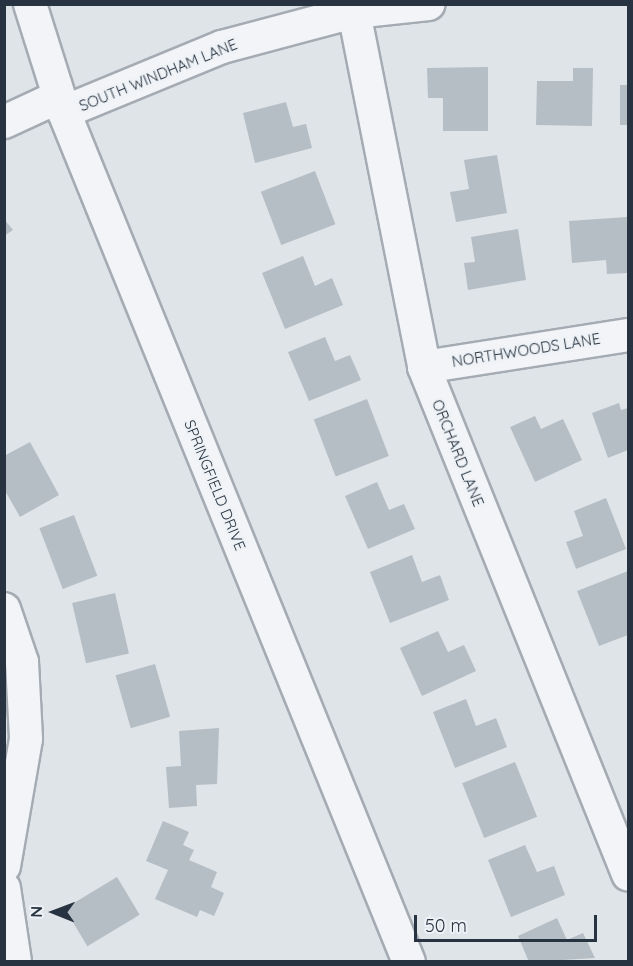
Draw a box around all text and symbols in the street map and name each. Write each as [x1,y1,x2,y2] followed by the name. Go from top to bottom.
[76,35,240,115] street label: SOUTH WINDHAM LANE
[451,329,601,371] street label: NORTHWOODS LANE
[428,397,488,509] street label: ORCHARD LANE
[181,417,249,553] street label: SPRINGFIELD DRIVE
[24,882,84,942] north arrow
[417,903,600,941] scale bar
[26,906,46,918] text: N
[425,914,467,937] text: 50 m

